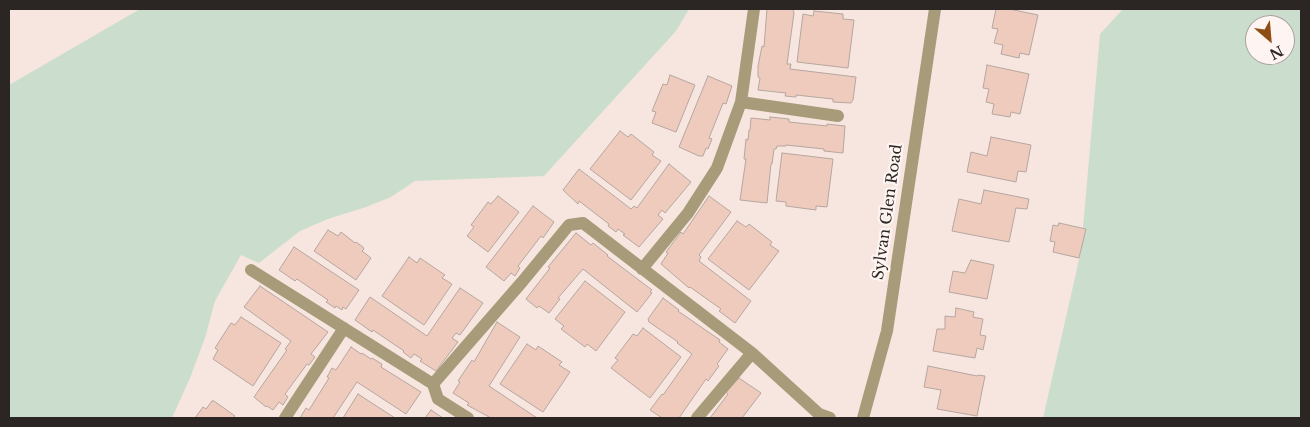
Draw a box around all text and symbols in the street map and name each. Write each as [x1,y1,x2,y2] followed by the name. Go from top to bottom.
[1245,15,1295,65] north arrow
[1266,41,1286,63] text: N
[870,143,906,281] street label: Sylvan Glen Road

